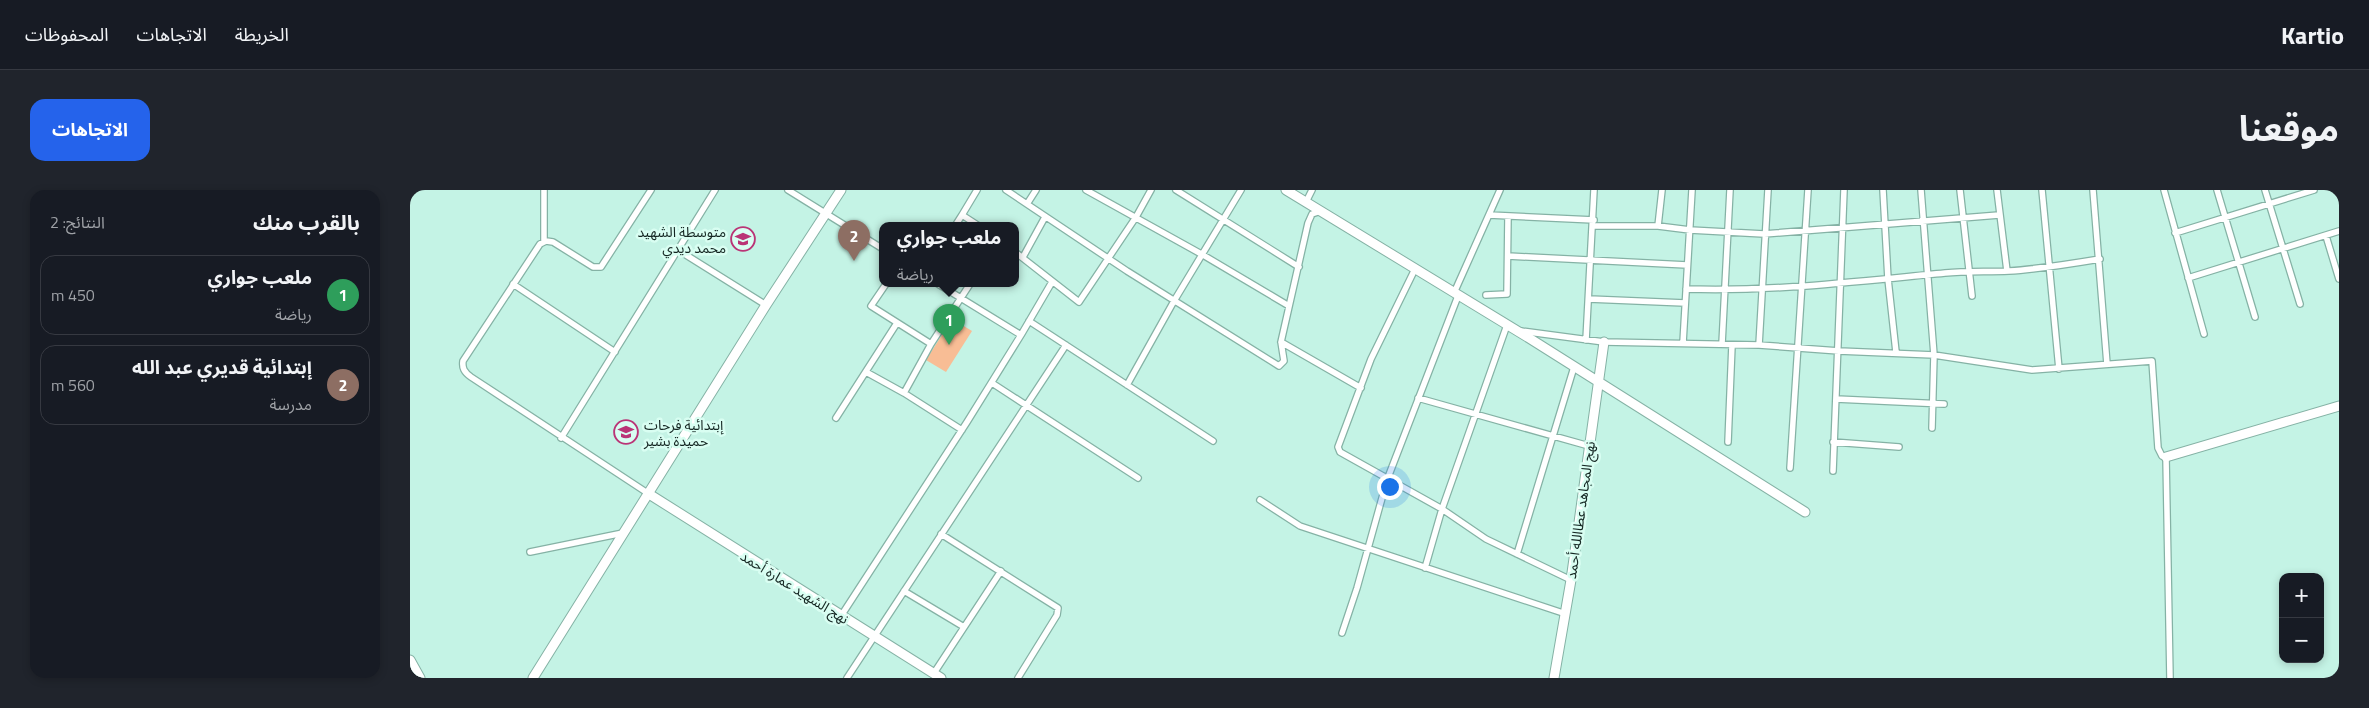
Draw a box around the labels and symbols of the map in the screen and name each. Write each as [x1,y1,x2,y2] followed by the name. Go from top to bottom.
[838,220,870,261] pin: 2
[637,221,726,259] place label: متوسطة الشهيد محمد ديدي
[730,226,756,252] school or university icon: متوسطة الشهيد محمد ديدي
[933,304,965,345] pin: 1
[643,414,724,451] place label: إبتدائية فرحات حميدة بشير
[613,419,639,445] school or university icon: إبتدائية فرحات حميدة بشير
[1560,440,1601,580] street label: نهج المجاهد عطاالله أحمد
[1377,474,1403,500] your location
[736,545,853,630] street label: نهج الشهيد عمارة أحمد

